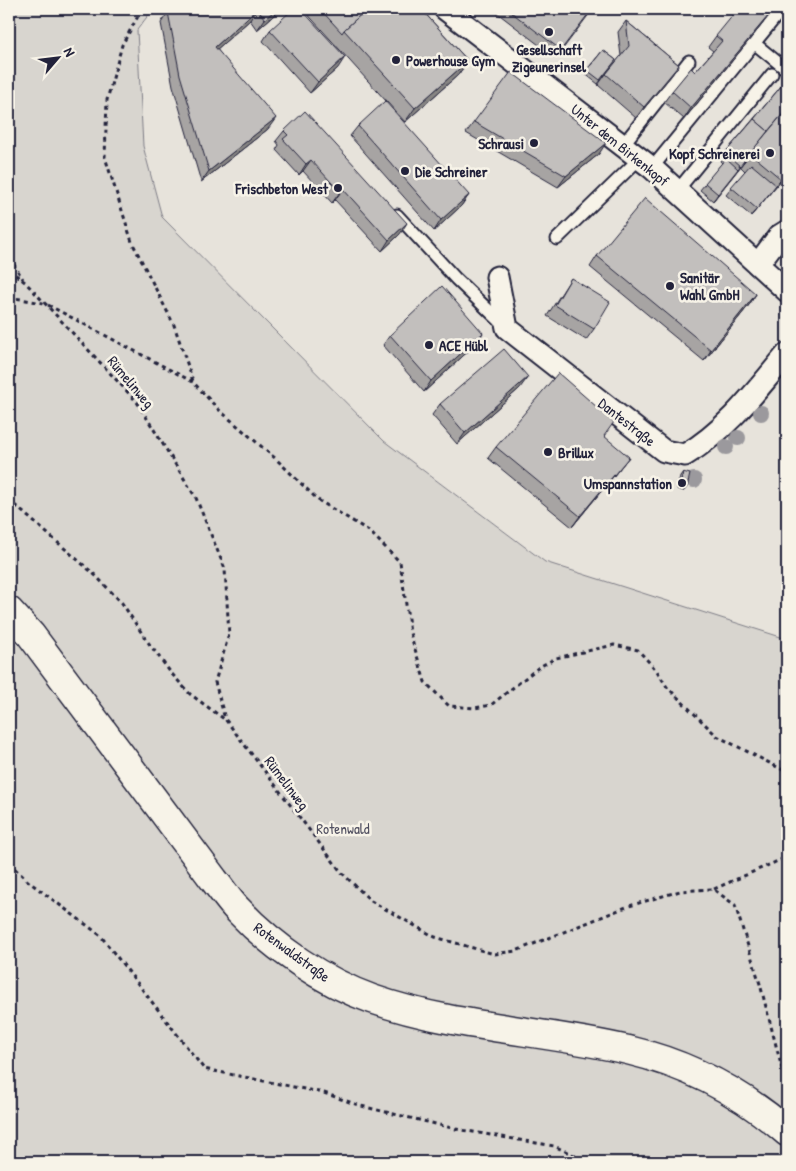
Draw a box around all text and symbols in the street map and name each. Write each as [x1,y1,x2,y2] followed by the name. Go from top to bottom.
[543,26,555,38] marker: Gesellschaft Zigeunerinsel
[32,32,82,82] north arrow
[512,39,587,78] place label: Gesellschaft Zigeunerinsel
[60,44,80,60] text: N
[406,50,495,72] place label: Powerhouse Gym
[390,54,402,66] marker: Powerhouse Gym
[567,99,674,192] street label: Unter dem Birkenkopf
[478,133,524,154] place label: Schrausi
[528,137,540,149] marker: Schrausi
[669,143,760,165] place label: Kopf Schreinerei
[764,147,776,159] marker: Kopf Schreinerei
[415,161,488,182] place label: Die Schreiner
[399,165,411,177] marker: Die Schreiner
[235,178,329,199] place label: Frischbeton West
[332,182,344,194] marker: Frischbeton West
[680,267,739,305] place label: Sanitär Wahl GmbH
[664,280,676,292] marker: Sanitär Wahl GmbH
[439,335,489,356] place label: ACE Hübl
[423,339,435,351] marker: ACE Hübl
[103,351,159,413] street label: Rümelinweg
[594,393,660,451] street label: Dantestraße
[558,442,594,463] place label: Brillux
[542,446,554,458] marker: Brillux
[584,473,672,495] place label: Umspannstation
[676,477,688,489] marker: Umspannstation
[260,752,314,815] street label: Rümelinweg
[316,818,370,839] park label: Rotenwald
[249,917,335,987] street label: Rotenwaldstraße

